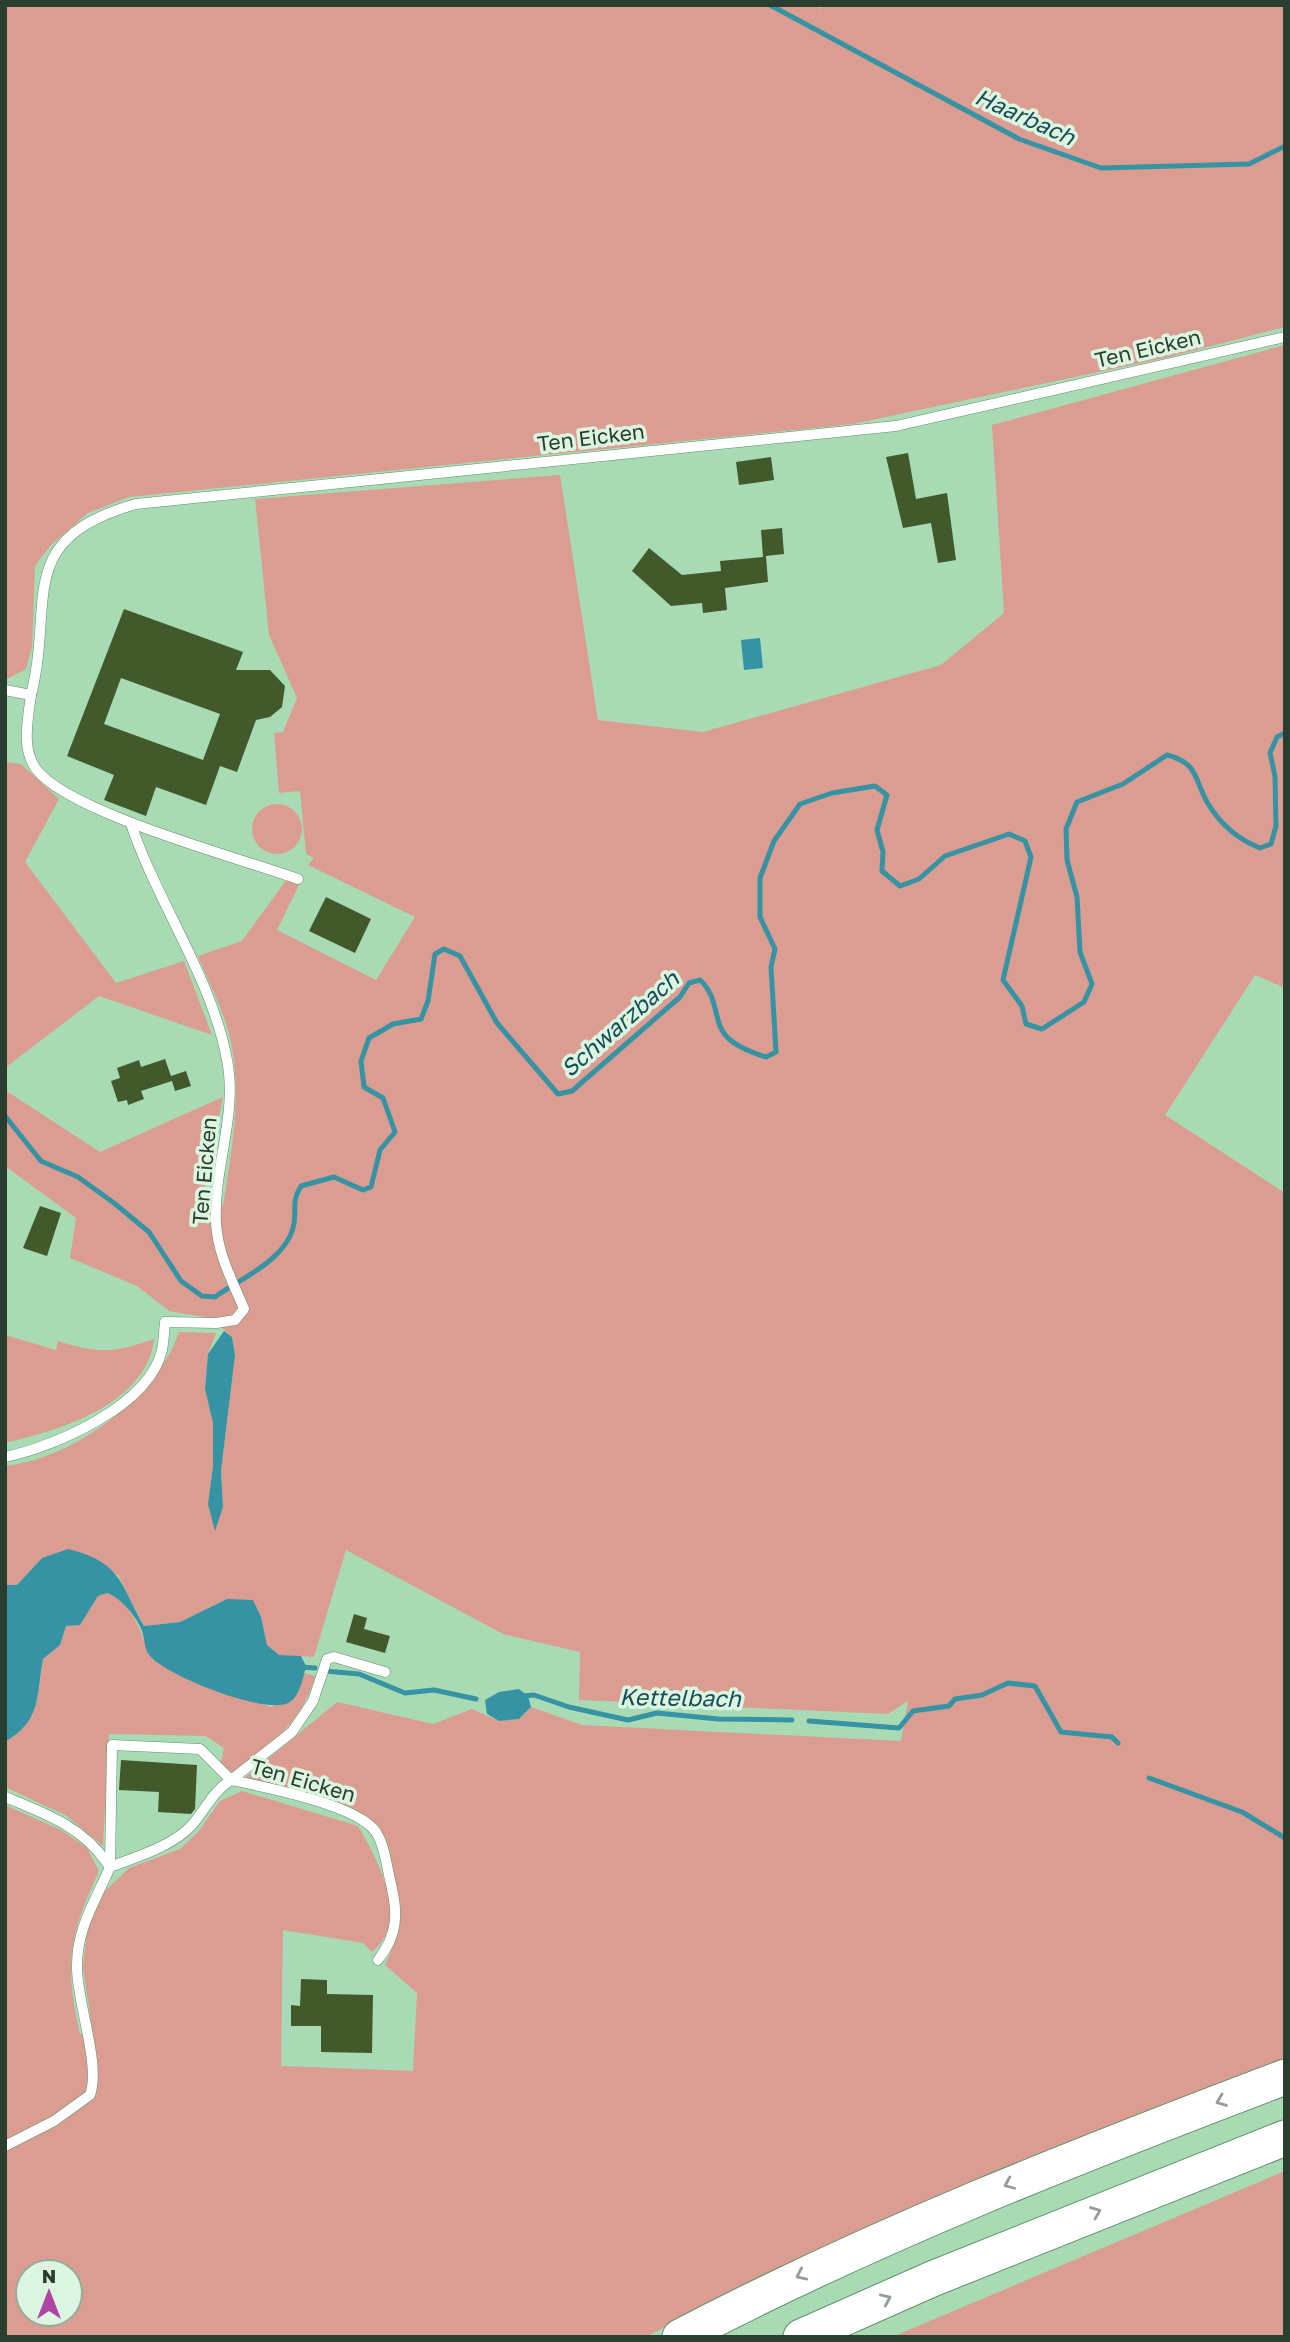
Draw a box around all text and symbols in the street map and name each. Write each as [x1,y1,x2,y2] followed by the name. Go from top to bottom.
[971,82,1080,151] water label: Haarbach
[1092,323,1203,373] street label: Ten Eicken
[536,418,646,456] street label: Ten Eicken
[555,964,685,1082] water label: Schwarzbach
[186,1116,222,1226] street label: Ten Eicken
[619,1682,742,1712] water label: Kettelbach
[248,1753,359,1807] street label: Ten Eicken
[1215,2093,1228,2107] one-way arrow
[1004,2176,1016,2190] one-way arrow
[1089,2207,1101,2221] one-way arrow
[14,2258,84,2328] north arrow
[42,2264,56,2287] text: N
[796,2267,808,2281] one-way arrow
[879,2293,891,2307] one-way arrow

